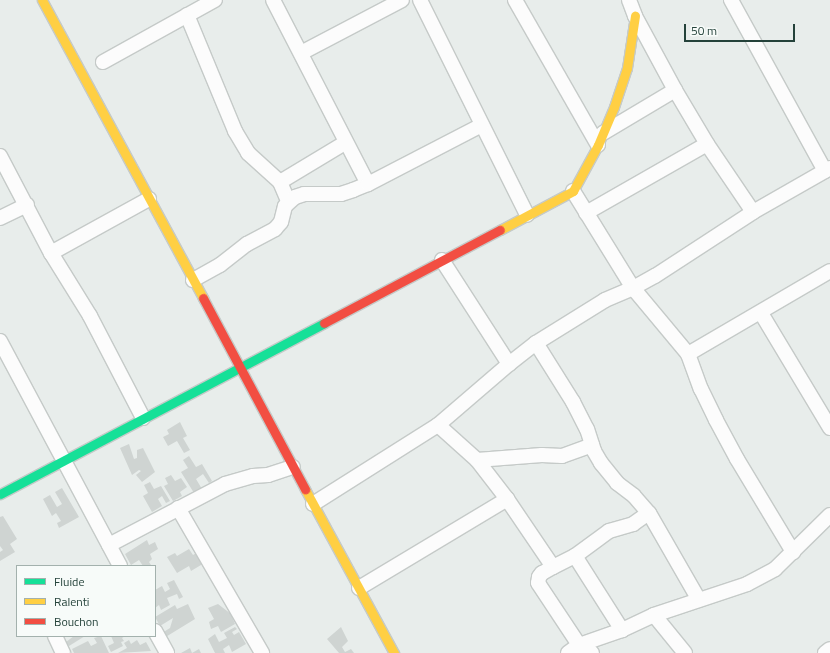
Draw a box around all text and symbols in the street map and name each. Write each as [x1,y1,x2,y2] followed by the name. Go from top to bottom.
[686,16,797,42] scale bar
[691,21,717,40] text: 50 m
[16,565,156,637] legend
[54,572,85,591] text: Fluide
[54,592,89,611] text: Ralenti
[54,612,99,631] text: Bouchon

